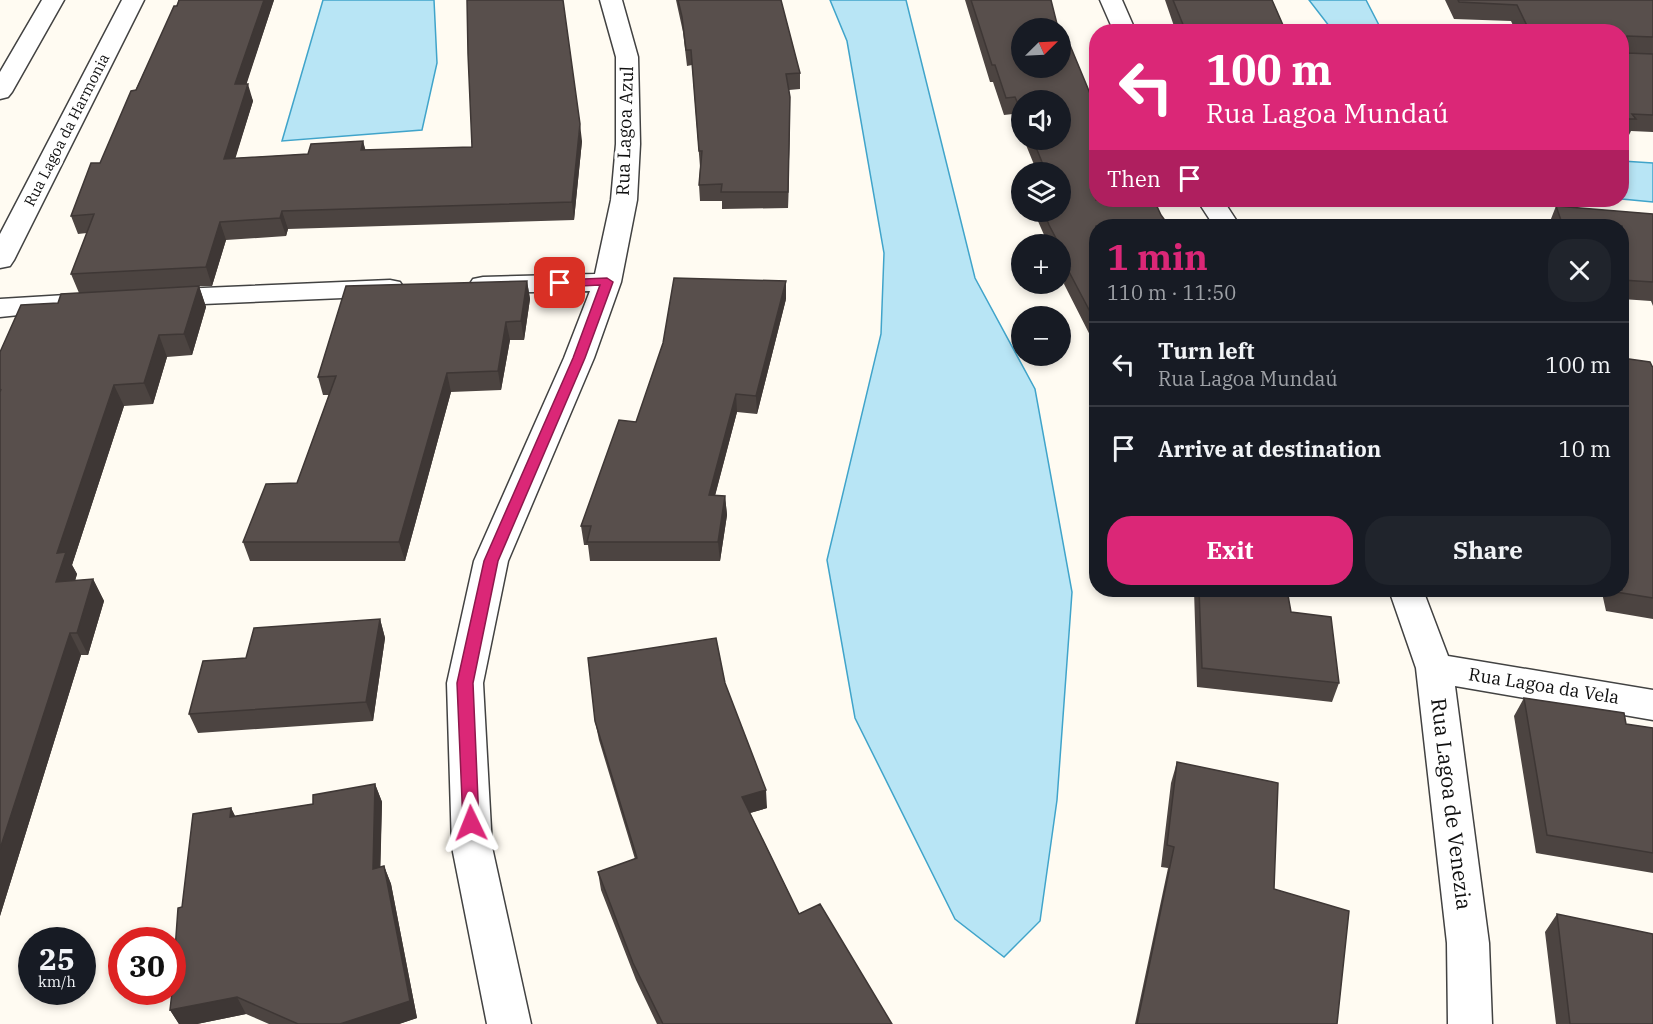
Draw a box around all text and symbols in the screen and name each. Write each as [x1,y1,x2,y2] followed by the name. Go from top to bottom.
[1011,18,1071,78] north arrow
[1011,18,1071,366] map controls
[1206,42,1332,97] text: 100 m
[1107,48,1185,126] icon: left
[20,50,113,209] street label: Rua Lagoa da Harmonia
[611,66,638,196] street label: Rua Lagoa Azul
[1011,90,1071,150] button: sound
[1206,95,1449,130] text: Rua Lagoa Mundaú
[1011,162,1071,222] button: layers
[1173,162,1206,195] icon: arrive
[1107,164,1161,193] text: Then
[1107,233,1208,280] text: 1 min
[1011,234,1071,294] button: +
[1548,239,1611,302] button: close
[534,257,585,308] pin
[543,266,576,299] icon: arrive
[1107,279,1236,306] text: 110 m · 11:50
[1011,306,1071,366] button: −
[1158,336,1254,365] text: Turn left
[1107,348,1140,381] icon: left
[1545,350,1611,379] text: 100 m
[1158,365,1338,392] text: Rua Lagoa Mundaú
[1107,432,1140,465] icon: arrive
[1158,434,1381,463] text: Arrive at destination
[1559,434,1611,463] text: 10 m
[1107,516,1353,585] button: Exit
[1365,516,1611,585] button: Share
[1467,662,1621,709] street label: Rua Lagoa da Vela
[1425,696,1479,911] street label: Rua Lagoa de Venezia
[439,791,503,855] position arrow
[108,927,186,1005] speed limit sign: 30
[39,939,75,978] text: 25
[38,972,76,991] text: km/h

